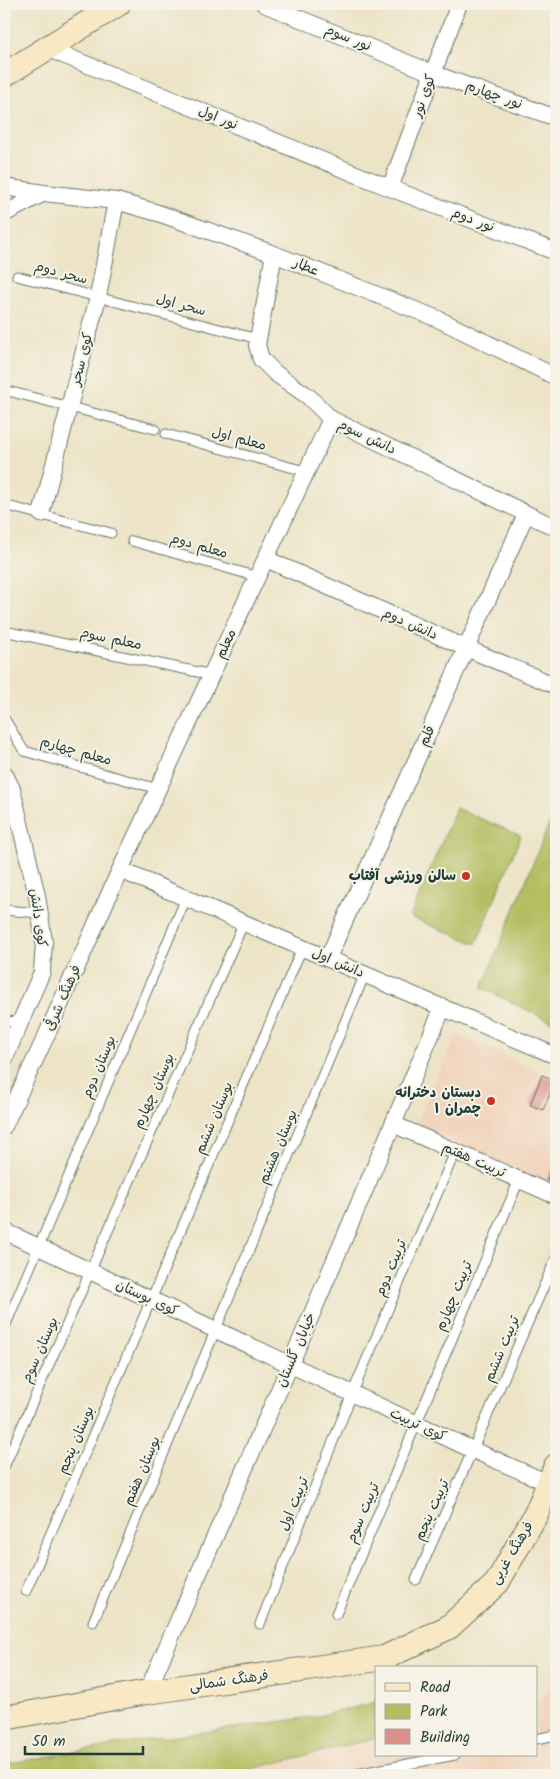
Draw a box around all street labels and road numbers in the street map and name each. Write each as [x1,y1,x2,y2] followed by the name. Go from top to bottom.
[321,19,375,57] street label: نور سوم
[406,71,442,122] street label: کوی نور
[463,75,525,115] street label: نور چهارم
[195,100,241,136] street label: نور اول
[448,202,498,238] street label: نور دوم
[289,252,322,282] street label: عطار
[32,255,90,291] street label: سحر دوم
[154,288,208,322] street label: سحر اول
[65,330,99,389] street label: کوی سحر
[334,413,400,461] street label: دانش سوم
[209,421,269,457] street label: معلم اول
[168,527,230,565] street label: معلم دوم
[379,602,441,646] street label: دانش دوم
[78,622,144,656] street label: معلم سوم
[210,625,242,663] street label: معلم
[413,722,441,750] street label: قلم
[38,730,114,772] street label: معلم چهارم
[23,887,53,949] street label: کوی دانش
[308,942,368,984] street label: دانش اول
[39,961,87,1035] street label: فرهنگ شرقی
[76,1032,122,1102] street label: بوستان دوم
[128,1050,180,1132] street label: بوستان چهارم
[189,1078,239,1158] street label: بوستان ششم
[252,1106,304,1188] street label: بوستان هشتم
[439,1136,510,1184] street label: تربیت هفتم
[369,1235,413,1300] street label: تربیت دوم
[429,1257,479,1335] street label: تربیت چهارم
[112,1274,182,1322] street label: کوی بوستان
[270,1309,322,1391] street label: خیابان گلستان
[478,1311,526,1386] street label: تربیت ششم
[16,1313,64,1387] street label: بوستان سوم
[386,1402,450,1448] street label: کوی تربیت
[52,1403,100,1477] street label: بوستان پنجم
[117,1433,167,1509] street label: بوستان هفتم
[273,1473,315,1534] street label: تربیت اول
[409,1475,456,1544] street label: تربیت پنجم
[340,1478,386,1547] street label: تربیت سوم
[484,1517,540,1589] street label: فرهنگ غربی
[188,1665,270,1697] street label: فرهنگ شمالی

